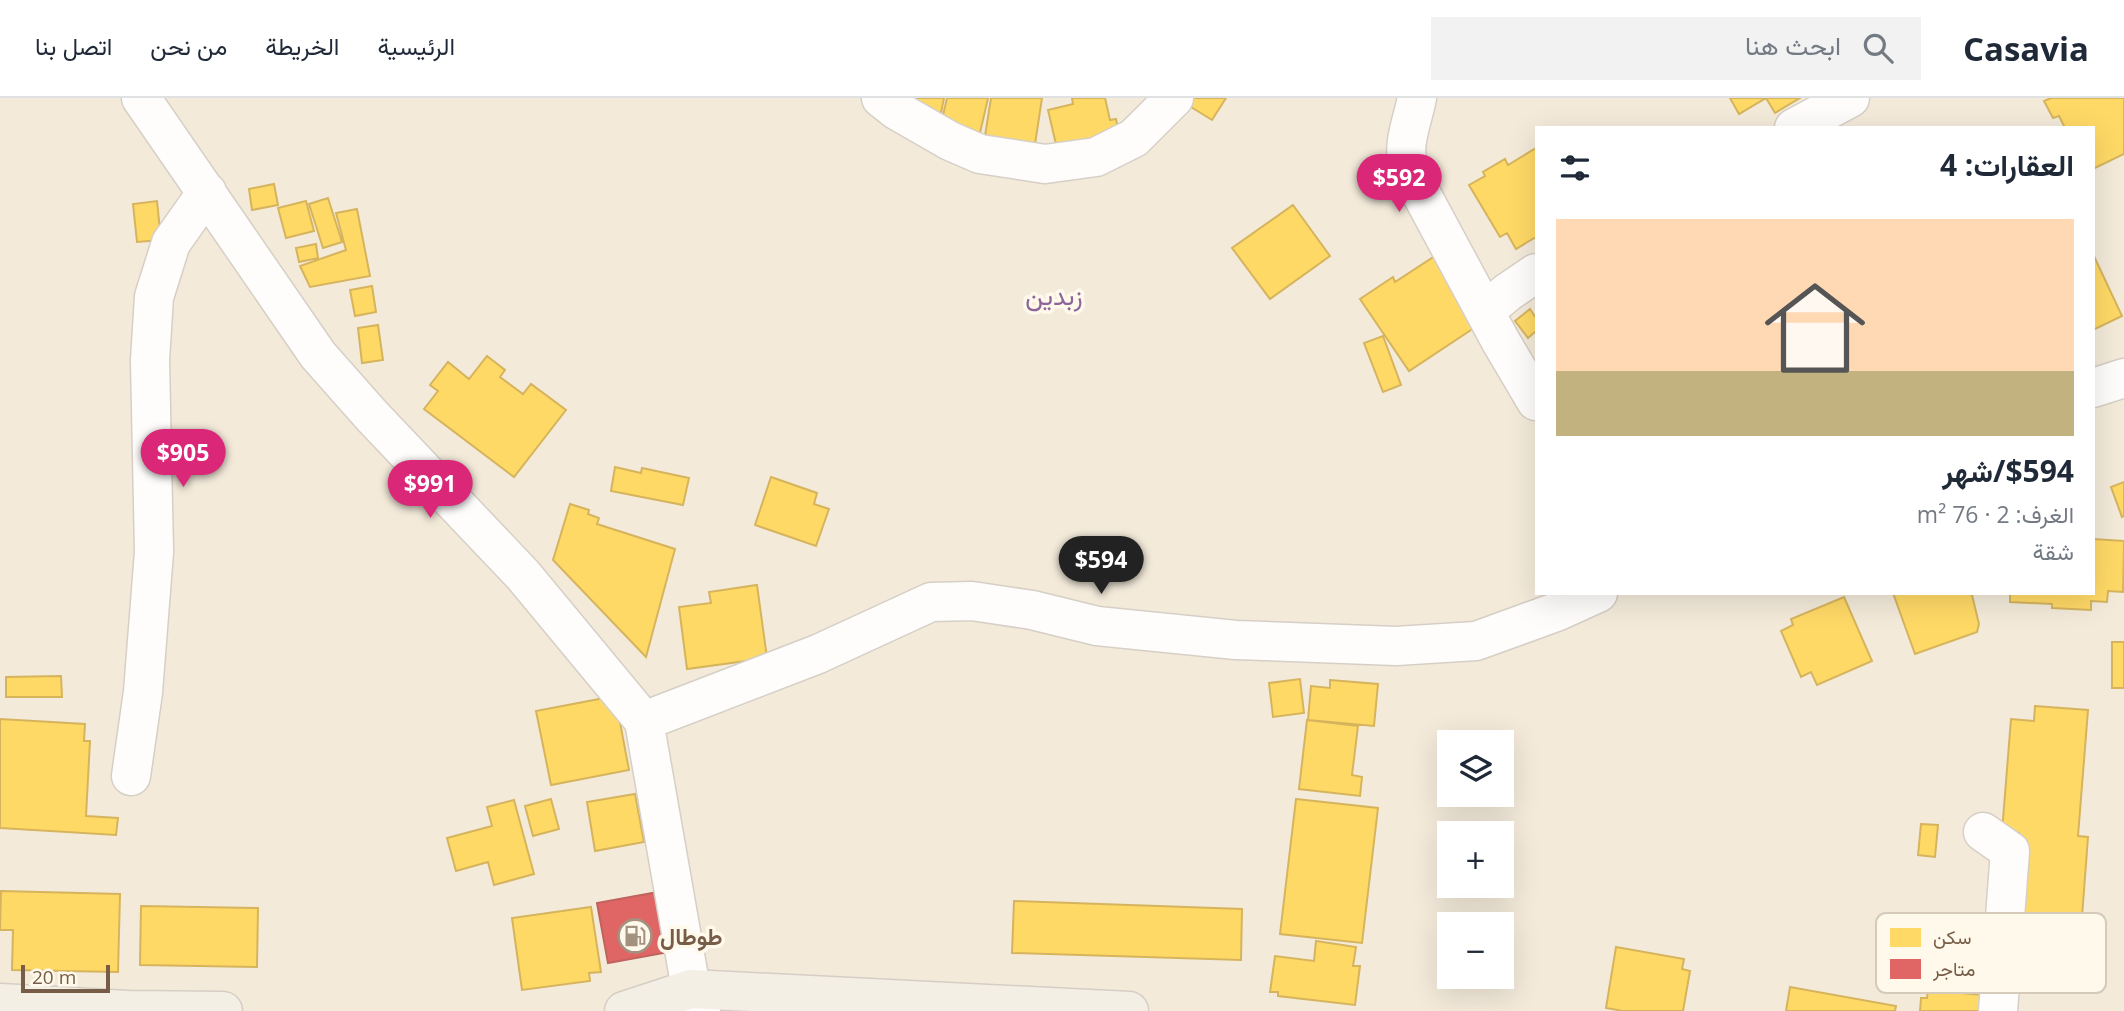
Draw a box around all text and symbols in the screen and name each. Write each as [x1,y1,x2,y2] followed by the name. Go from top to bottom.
[1431,17,1921,80] search box
[1963,26,2089,71] text: Casavia
[1745,27,1841,63] text: ابحث هنا
[35,29,112,62] text: اتصل بنا
[150,29,227,62] text: من نحن
[265,29,339,62] text: الخريطة
[377,29,455,62] text: الرئيسية
[1859,29,1897,67] icon: search
[1940,144,2074,185] text: العقارات: 4
[1556,149,1594,187] icon: filters
[1358,155,1440,214] pin: $592
[1373,161,1425,193] text: $592
[1752,265,1878,391] icon: home
[1025,277,1083,313] district label: زبدين
[142,430,224,489] pin: $905
[157,436,209,468] text: $905
[1942,450,2074,491] text: $594/شهر
[389,460,471,520] pin: $991
[404,467,456,499] text: $991
[1917,498,2074,530] text: الغرف: 2 · 76 m²
[2032,535,2074,567] text: شقة
[1060,536,1142,596] pin: $594
[1075,543,1127,575] text: $594
[1437,730,1514,989] map controls
[1437,730,1514,807] button: layers
[1437,821,1514,898] button: +
[1437,912,1514,989] button: −
[1876,913,2106,993] legend
[616,917,654,955] fuel station icon: طوطال
[660,920,722,952] place label: طوطال
[1933,924,1971,950] text: سكن
[1932,956,1975,982] text: متاجر
[21,962,110,994] scale bar
[32,964,76,990] text: 20 m

